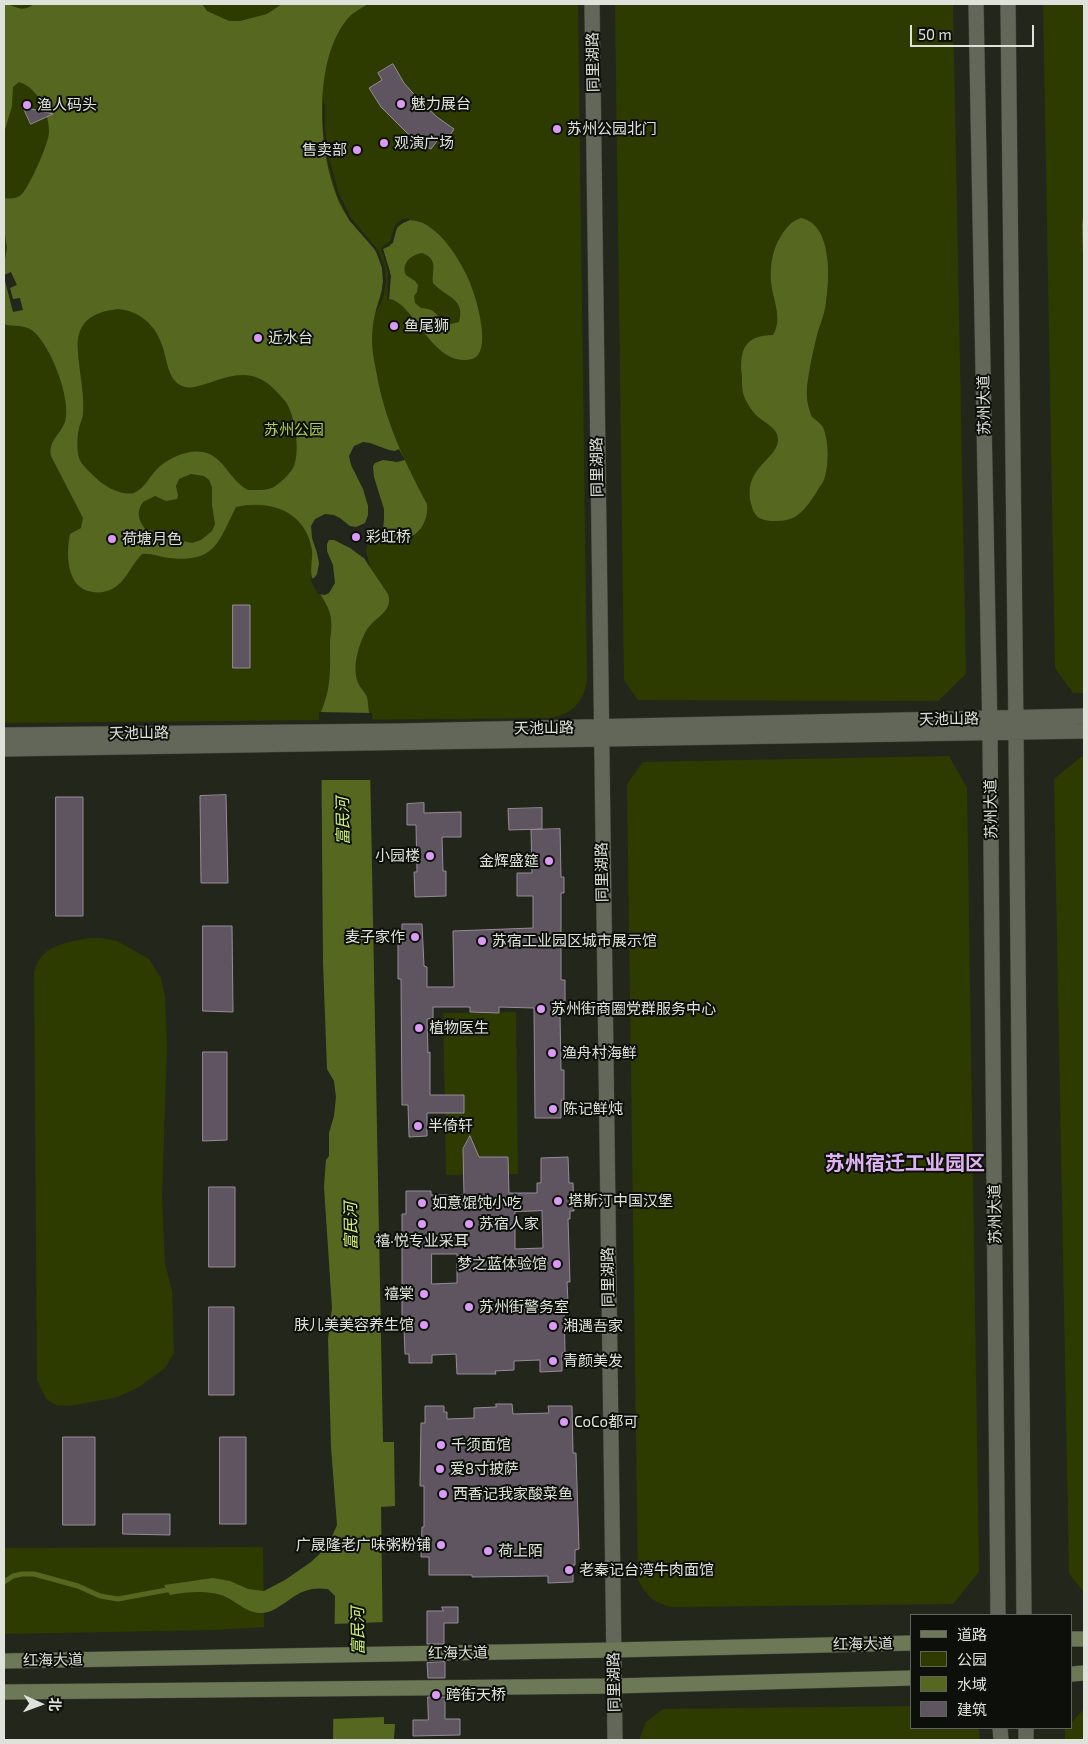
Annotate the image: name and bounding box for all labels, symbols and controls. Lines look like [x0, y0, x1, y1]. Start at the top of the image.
scale bar [913, 15, 1037, 47]
text: 50 m [918, 25, 952, 43]
street label: 同里湖路 [583, 32, 603, 92]
place label: 魅力展台 [411, 95, 471, 113]
place label: 渔人码头 [37, 96, 97, 114]
marker: 魅力展台 [395, 98, 407, 110]
marker: 渔人码头 [21, 99, 33, 111]
place label: 苏州公园北门 [567, 120, 657, 138]
marker: 苏州公园北门 [551, 123, 563, 135]
place label: 观演广场 [394, 134, 454, 152]
marker: 观演广场 [378, 137, 390, 149]
place label: 售卖部 [302, 141, 347, 159]
marker: 售卖部 [351, 144, 363, 156]
place label: 鱼尾狮 [404, 317, 449, 335]
marker: 鱼尾狮 [388, 320, 400, 332]
place label: 近水台 [268, 329, 313, 347]
marker: 近水台 [252, 332, 264, 344]
street label: 苏州大道 [974, 375, 994, 435]
park label: 苏州公园 [264, 421, 324, 439]
street label: 同里湖路 [587, 437, 607, 497]
place label: 彩虹桥 [366, 528, 411, 546]
place label: 荷塘月色 [122, 530, 182, 548]
marker: 彩虹桥 [350, 531, 362, 543]
marker: 荷塘月色 [106, 533, 118, 545]
street label: 天池山路 [919, 709, 979, 729]
street label: 天池山路 [514, 718, 574, 738]
street label: 天池山路 [109, 723, 169, 743]
street label: 苏州大道 [981, 779, 1001, 839]
water label: 富民河 [333, 797, 353, 845]
street label: 同里湖路 [592, 842, 612, 902]
place label: 小园楼 [375, 847, 420, 865]
marker: 小园楼 [424, 850, 436, 862]
place label: 金辉盛筵 [479, 852, 539, 870]
marker: 金辉盛筵 [543, 855, 555, 867]
place label: 麦子家作 [345, 928, 405, 946]
marker: 麦子家作 [409, 931, 421, 943]
place label: 苏宿工业园区城市展示馆 [492, 932, 657, 950]
marker: 苏宿工业园区城市展示馆 [476, 935, 488, 947]
place label: 苏州街商圈党群服务中心 [551, 1000, 716, 1018]
marker: 苏州街商圈党群服务中心 [535, 1003, 547, 1015]
place label: 植物医生 [429, 1019, 489, 1037]
marker: 植物医生 [413, 1022, 425, 1034]
place label: 渔舟村海鲜 [562, 1044, 637, 1062]
marker: 渔舟村海鲜 [546, 1047, 558, 1059]
place label: 陈记鲜炖 [563, 1100, 623, 1118]
marker: 陈记鲜炖 [547, 1103, 559, 1115]
place label: 半倚轩 [428, 1117, 473, 1135]
marker: 半倚轩 [412, 1120, 424, 1132]
district label: 苏州宿迁工业园区 [825, 1151, 985, 1175]
street label: 苏州大道 [985, 1184, 1005, 1244]
place label: 塔斯汀中国汉堡 [568, 1192, 673, 1210]
place label: 如意馄饨小吃 [432, 1194, 522, 1212]
marker: 塔斯汀中国汉堡 [552, 1195, 564, 1207]
marker: 如意馄饨小吃 [416, 1197, 428, 1209]
water label: 富民河 [341, 1202, 361, 1250]
place label: 苏宿人家 [479, 1215, 539, 1233]
marker: 禧·悦专业采耳 [416, 1218, 428, 1230]
marker: 苏宿人家 [463, 1218, 475, 1230]
place label: 禧·悦专业采耳 [375, 1232, 469, 1250]
street label: 同里湖路 [598, 1247, 618, 1307]
place label: 梦之蓝体验馆 [457, 1255, 547, 1273]
marker: 梦之蓝体验馆 [551, 1258, 563, 1270]
place label: 禧棠 [384, 1285, 414, 1303]
marker: 禧棠 [418, 1288, 430, 1300]
place label: 苏州街警务室 [479, 1298, 569, 1316]
marker: 苏州街警务室 [463, 1301, 475, 1313]
place label: 肤儿美美容养生馆 [294, 1316, 414, 1334]
place label: 湘遇吾家 [563, 1317, 623, 1335]
marker: 肤儿美美容养生馆 [418, 1319, 430, 1331]
marker: 湘遇吾家 [547, 1320, 559, 1332]
place label: 青颜美发 [563, 1352, 623, 1370]
marker: 青颜美发 [547, 1355, 559, 1367]
place label: CoCo都可 [574, 1413, 638, 1431]
marker: CoCo都可 [558, 1416, 570, 1428]
place label: 千须面馆 [451, 1436, 511, 1454]
marker: 千须面馆 [435, 1439, 447, 1451]
place label: 爱8寸披萨 [450, 1460, 519, 1478]
marker: 爱8寸披萨 [434, 1463, 446, 1475]
place label: 西香记我家酸菜鱼 [453, 1485, 573, 1503]
marker: 西香记我家酸菜鱼 [437, 1488, 449, 1500]
place label: 广晟隆老广味粥粉铺 [296, 1536, 431, 1554]
marker: 广晟隆老广味粥粉铺 [435, 1539, 447, 1551]
place label: 荷上陌 [498, 1542, 543, 1560]
marker: 荷上陌 [482, 1545, 494, 1557]
place label: 老秦记台湾牛肉面馆 [579, 1561, 714, 1579]
marker: 老秦记台湾牛肉面馆 [563, 1564, 575, 1576]
water label: 富民河 [348, 1607, 368, 1655]
legend [910, 1614, 1073, 1729]
text: 道路 [957, 1625, 987, 1643]
street label: 红海大道 [833, 1634, 893, 1654]
street label: 红海大道 [428, 1643, 488, 1663]
street label: 红海大道 [23, 1650, 83, 1670]
text: 公园 [957, 1650, 987, 1668]
street label: 同里湖路 [604, 1652, 624, 1712]
text: 水域 [957, 1675, 987, 1693]
north arrow [15, 1679, 65, 1729]
place label: 跨街天桥 [446, 1686, 506, 1704]
marker: 跨街天桥 [430, 1689, 442, 1701]
text: 北 [47, 1697, 64, 1712]
text: 建筑 [957, 1700, 987, 1718]

